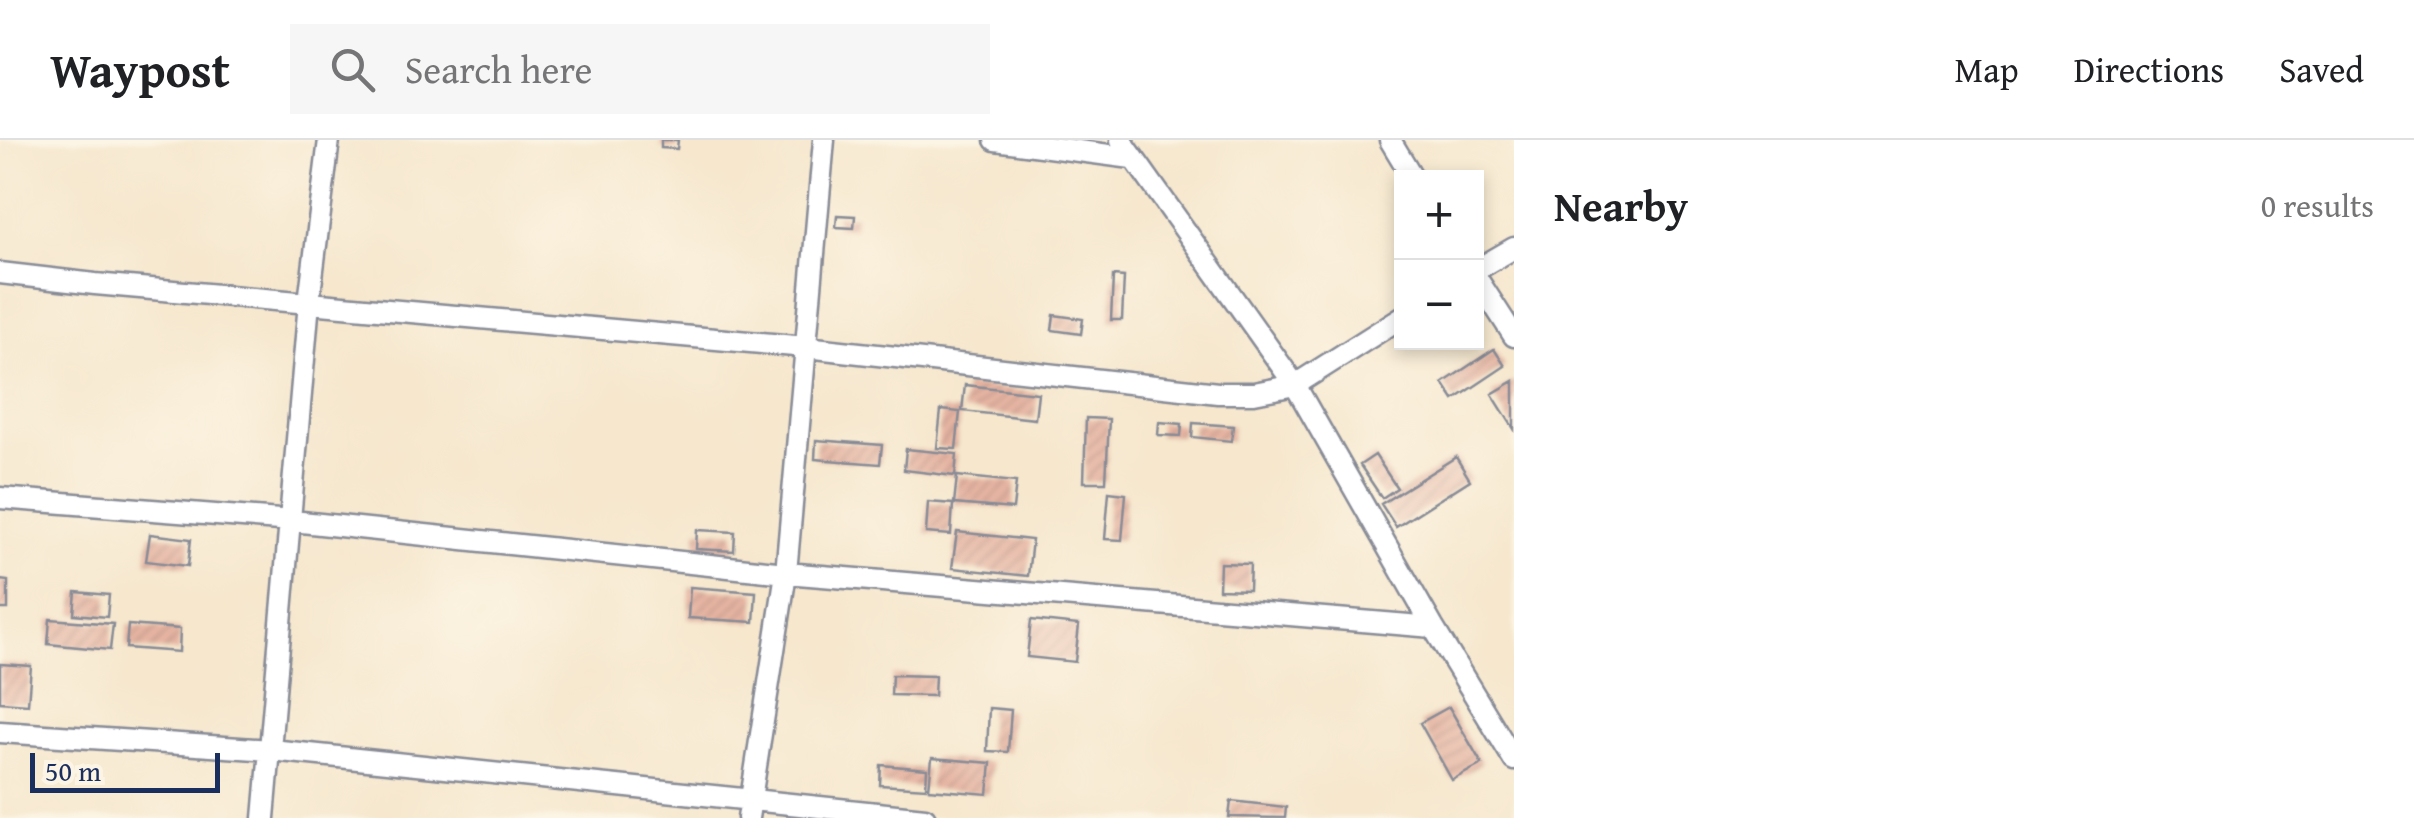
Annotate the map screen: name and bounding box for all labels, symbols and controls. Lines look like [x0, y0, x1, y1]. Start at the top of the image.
search box [290, 24, 990, 114]
text: Waypost [50, 34, 230, 105]
text: Search here [405, 41, 592, 97]
icon: search [325, 42, 380, 97]
text: Map [1955, 44, 2019, 95]
text: Directions [2074, 44, 2224, 95]
text: Saved [2279, 44, 2364, 95]
map controls [1394, 170, 1484, 350]
button: + [1394, 170, 1484, 260]
text: Nearby [1554, 175, 1688, 236]
text: 0 results [2261, 182, 2374, 229]
button: − [1394, 260, 1484, 350]
scale bar [30, 748, 220, 792]
text: 50 m [45, 750, 101, 791]

